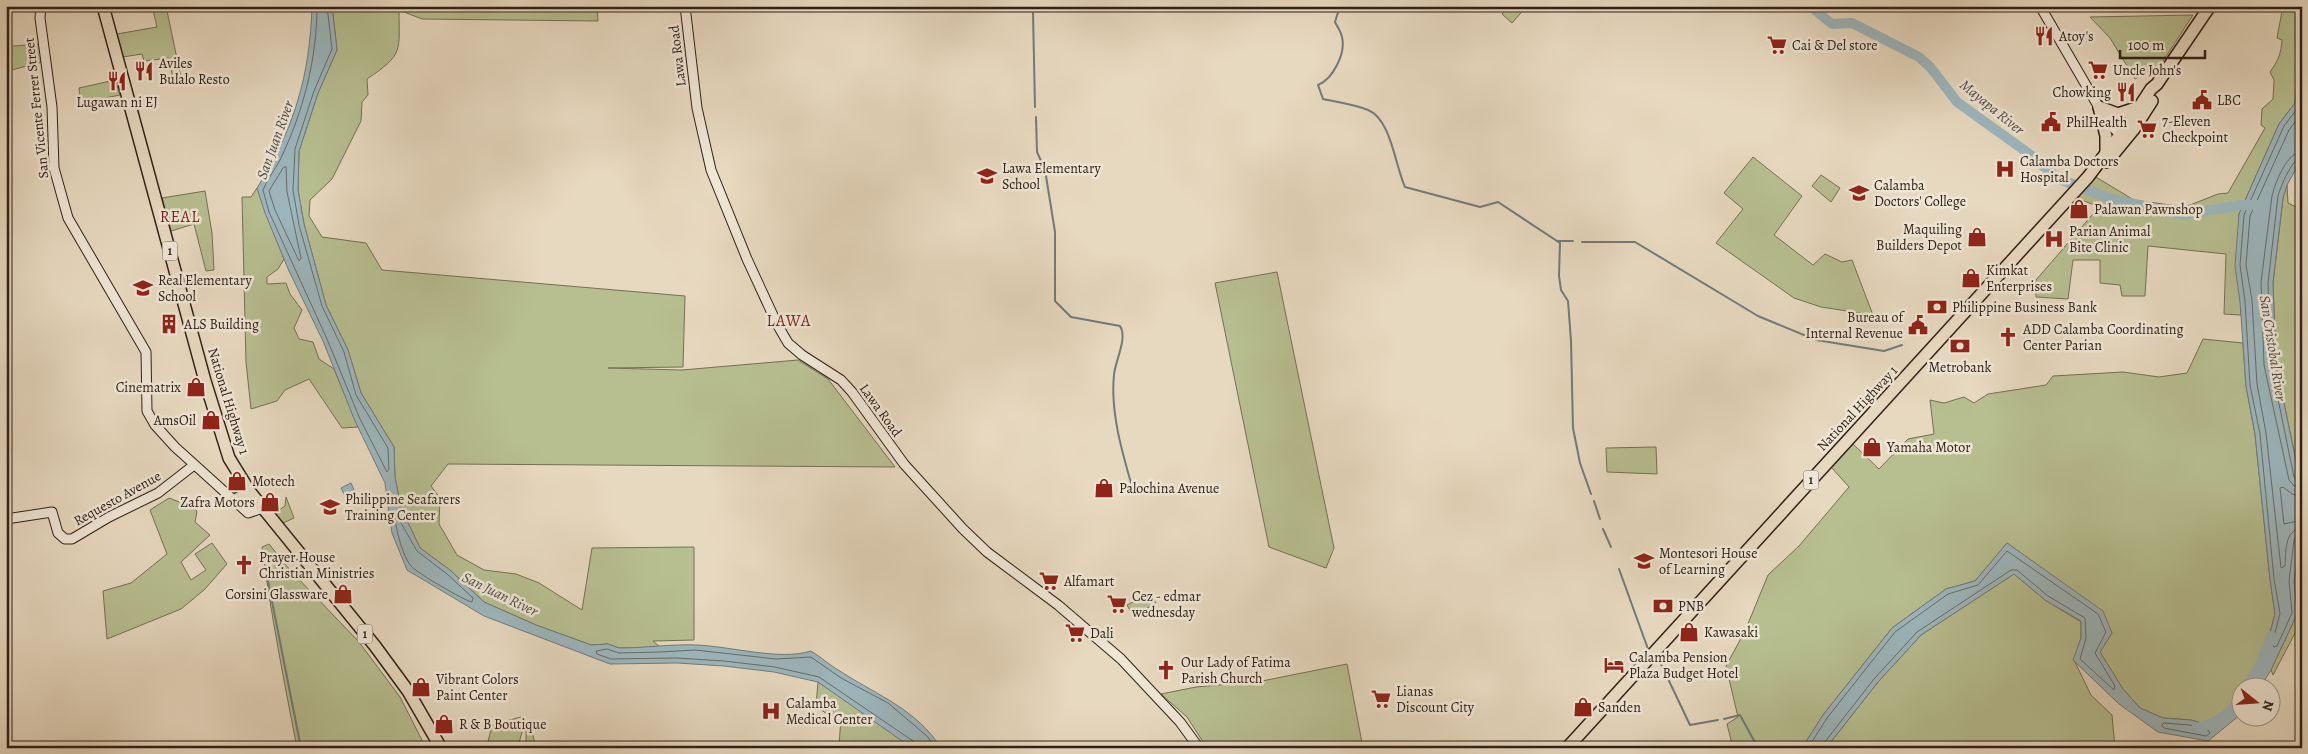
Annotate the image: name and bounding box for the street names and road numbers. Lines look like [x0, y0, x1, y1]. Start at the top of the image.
street label: Lawa Road [664, 24, 691, 88]
street label: San Vicente Ferrer Street [20, 36, 53, 179]
road number: 1 [162, 242, 178, 260]
street label: National Highway 1 [203, 346, 254, 457]
street label: National Highway 1 [1813, 361, 1902, 455]
street label: Lawa Road [855, 380, 907, 441]
street label: Requesto Avenue [70, 467, 164, 530]
road number: 1 [1804, 470, 1818, 490]
road number: 1 [358, 624, 372, 644]

